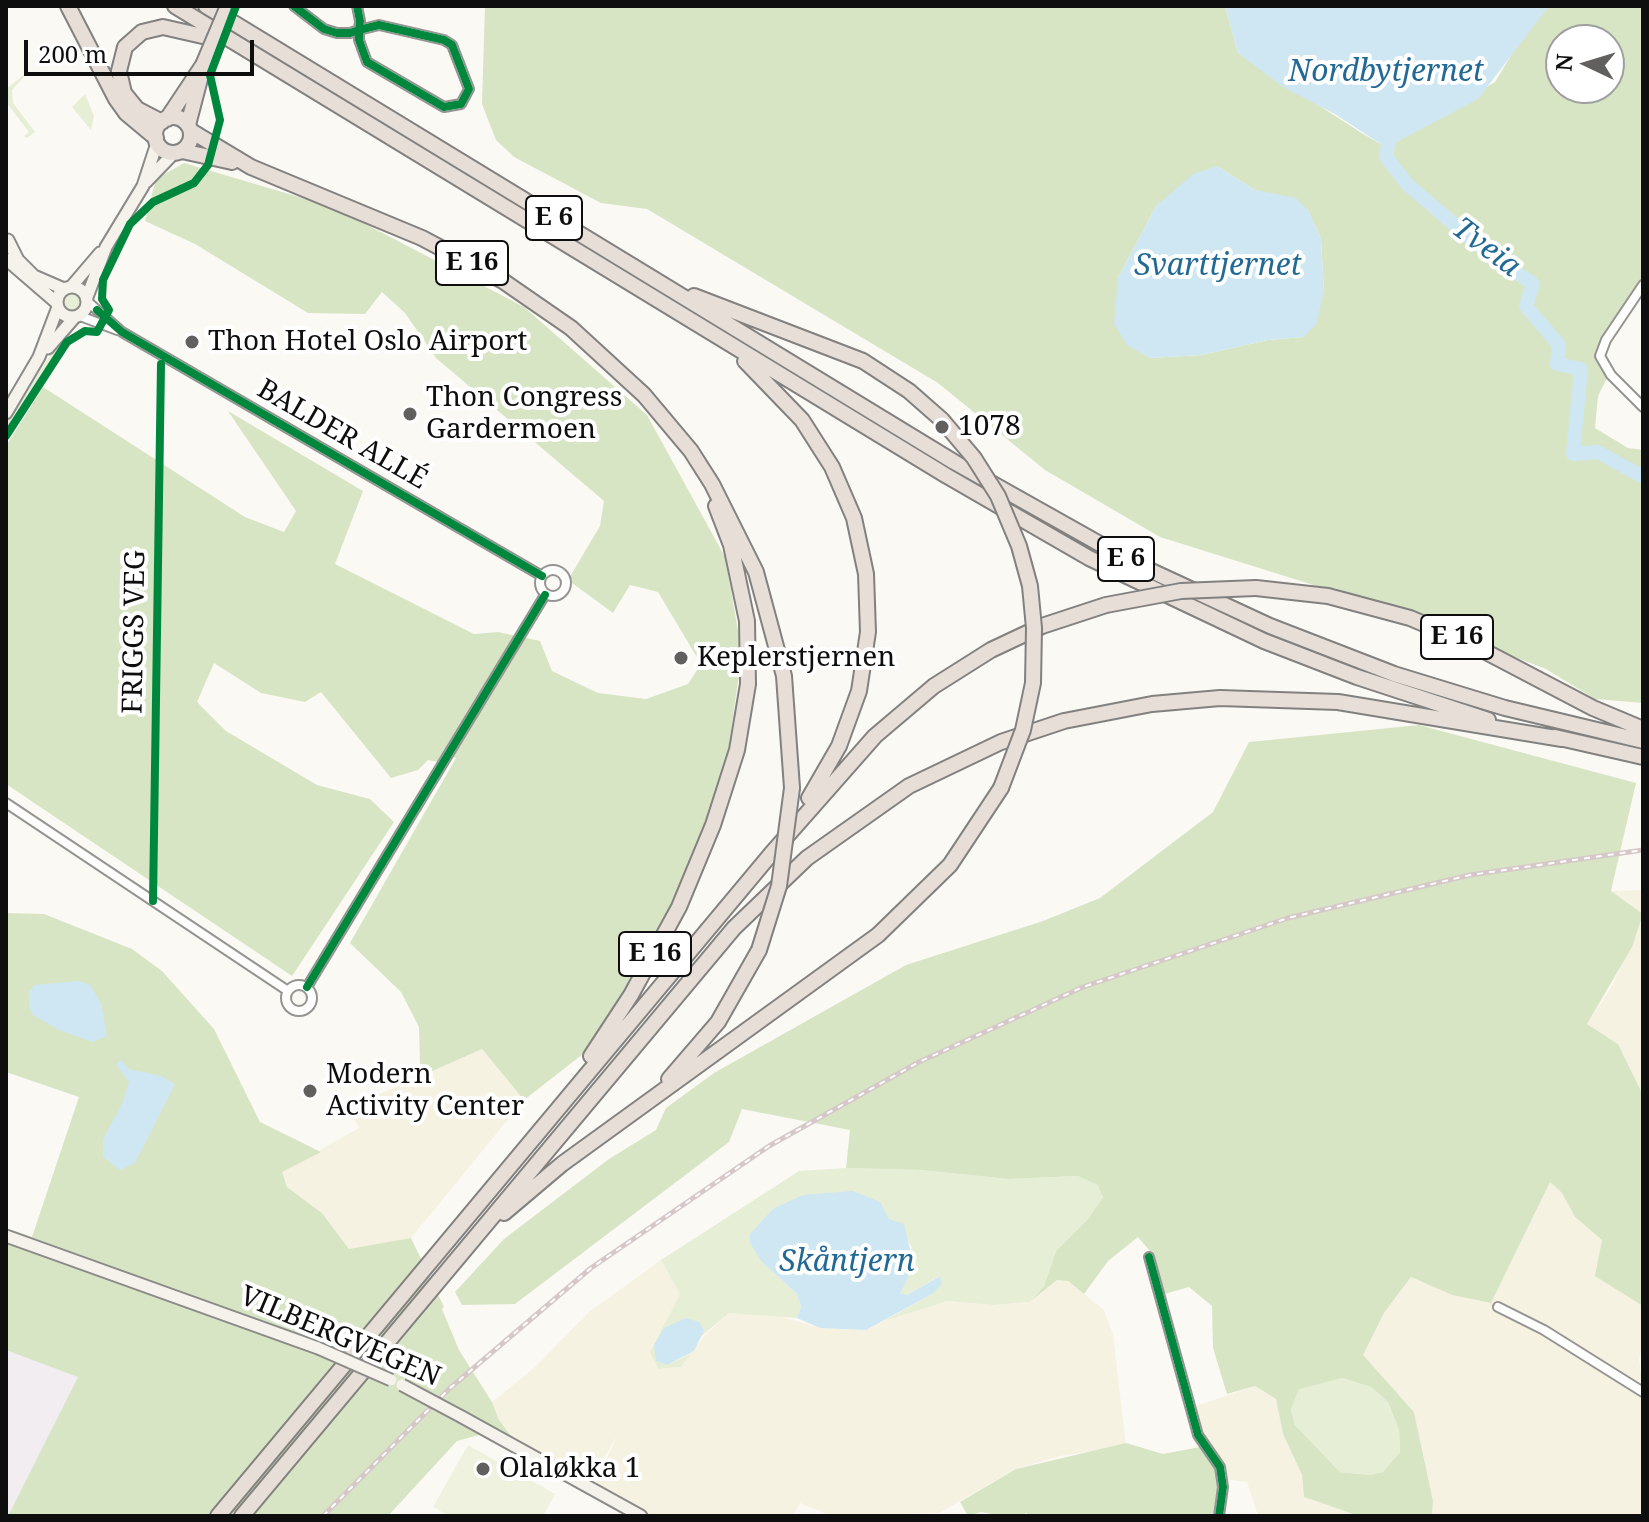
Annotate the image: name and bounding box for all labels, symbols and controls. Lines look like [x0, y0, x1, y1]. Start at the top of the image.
scale bar [28, 24, 258, 74]
north arrow [1545, 24, 1625, 104]
text: 200 m [38, 37, 107, 70]
text: N [1547, 53, 1579, 72]
water label: Nordbytjernet [1288, 54, 1484, 90]
road number: E 6 [526, 196, 582, 240]
water label: Tveia [1445, 211, 1527, 285]
road number: E 16 [436, 241, 508, 285]
water label: Svarttjernet [1134, 248, 1302, 284]
place label: Thon Hotel Oslo Airport [208, 325, 527, 359]
marker: Thon Hotel Oslo Airport [183, 333, 201, 351]
street label: BALDER ALLÉ [251, 373, 433, 497]
place label: Thon Congress Gardermoen [426, 381, 622, 447]
marker: Thon Congress Gardermoen [401, 405, 419, 423]
place label: 1078 [958, 410, 1021, 444]
marker: 1078 [933, 418, 951, 436]
road number: E 6 [1098, 537, 1154, 581]
street label: FRIGGS VEG [117, 550, 153, 714]
road number: E 16 [1421, 615, 1493, 659]
place label: Keplerstjernen [697, 641, 895, 675]
marker: Keplerstjernen [672, 649, 690, 667]
road number: E 16 [619, 932, 691, 976]
place label: Modern Activity Center [326, 1058, 524, 1124]
marker: Modern Activity Center [301, 1082, 319, 1100]
water label: Skåntjern [779, 1244, 915, 1280]
street label: VILBERGVEGEN [235, 1280, 445, 1394]
place label: Olaløkka 1 [499, 1452, 641, 1486]
marker: Olaløkka 1 [474, 1460, 492, 1478]

